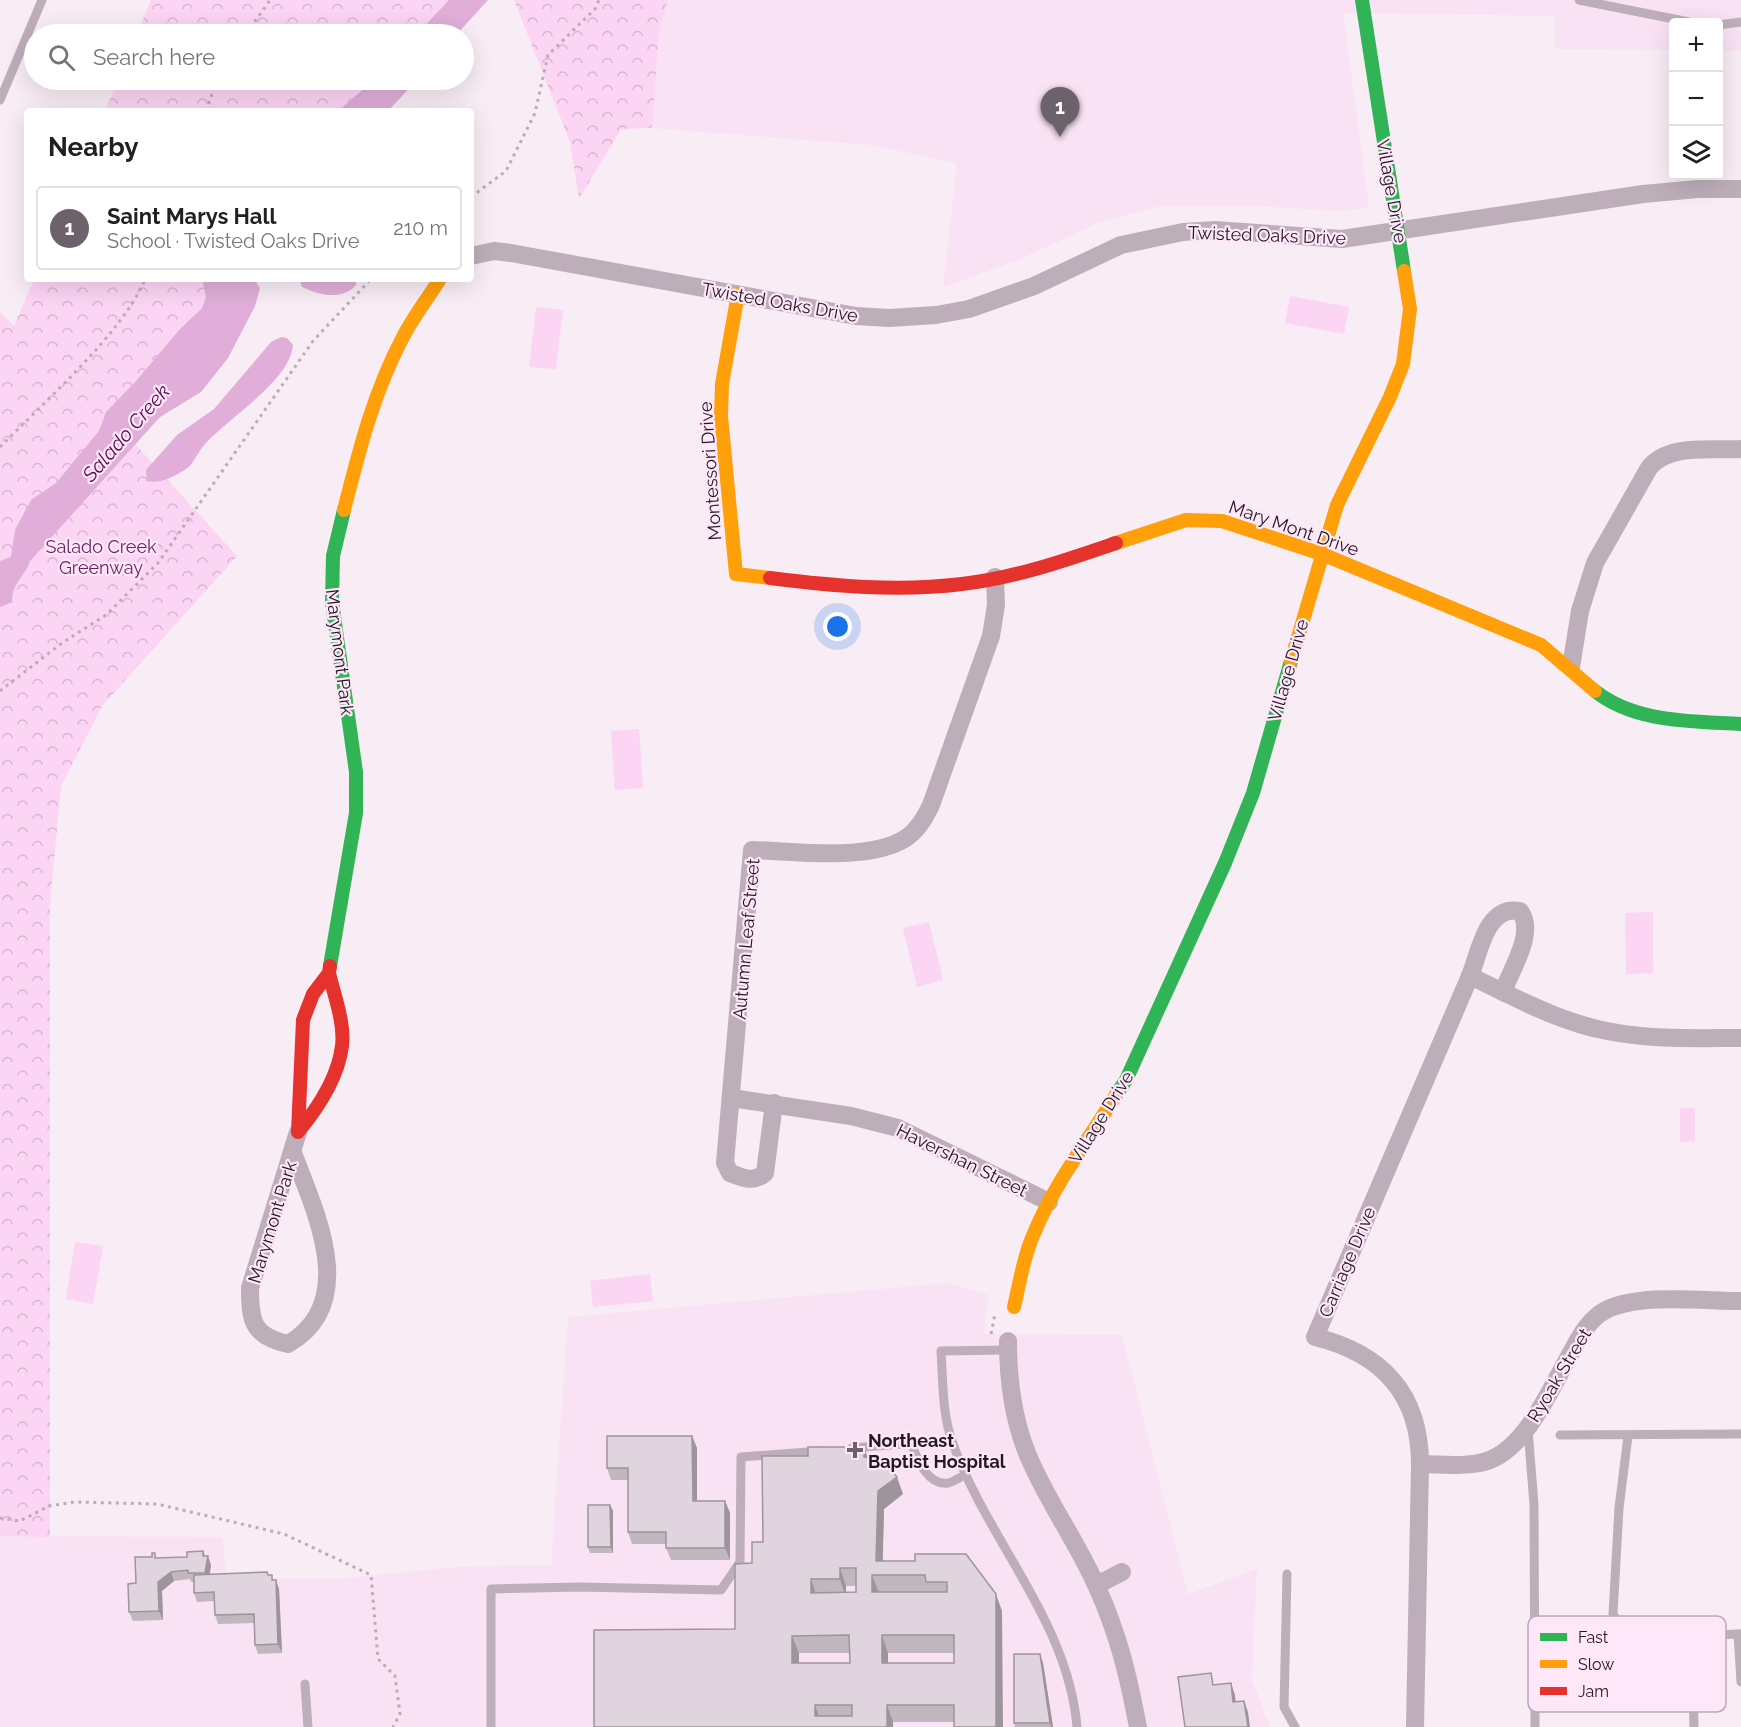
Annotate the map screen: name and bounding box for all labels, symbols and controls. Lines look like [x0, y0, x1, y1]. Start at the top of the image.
map controls [1669, 18, 1723, 180]
button: + [1669, 18, 1723, 72]
search box [24, 24, 474, 90]
icon: search [45, 41, 78, 74]
text: Search here [93, 44, 215, 70]
button: − [1669, 72, 1723, 126]
pin: 1 [1040, 88, 1080, 137]
button: layers [1669, 126, 1723, 180]
text: Nearby [48, 132, 138, 162]
street label: Village Drive [1373, 137, 1412, 245]
text: Saint Marys Hall [107, 203, 276, 229]
text: 1 [65, 216, 74, 240]
text: 210 m [393, 216, 448, 240]
street label: Twisted Oaks Drive [1188, 222, 1347, 248]
text: School · Twisted Oaks Drive [107, 229, 359, 253]
street label: Twisted Oaks Drive [700, 278, 860, 326]
water label: Salado Creek [77, 379, 175, 487]
street label: Montessori Drive [695, 400, 725, 541]
street label: Mary Mont Drive [1226, 496, 1362, 560]
park label: Salado Creek Greenway [46, 536, 157, 578]
street label: Marymont Park [322, 588, 358, 717]
your location [823, 612, 852, 641]
street label: Village Drive [1263, 616, 1313, 723]
street label: Autumn Leaf Street [728, 858, 764, 1020]
street label: Village Drive [1064, 1067, 1138, 1167]
street label: Havershan Street [893, 1119, 1031, 1201]
street label: Marymont Park [243, 1158, 301, 1286]
street label: Carriage Drive [1314, 1203, 1380, 1320]
street label: Ryoak Street [1523, 1324, 1595, 1426]
place label: Northeast Baptist Hospital [868, 1430, 1006, 1472]
marker: Northeast Baptist Hospital [846, 1441, 864, 1459]
legend [1528, 1616, 1726, 1712]
text: Fast [1578, 1628, 1609, 1647]
text: Slow [1578, 1655, 1614, 1674]
text: Jam [1578, 1682, 1609, 1701]

